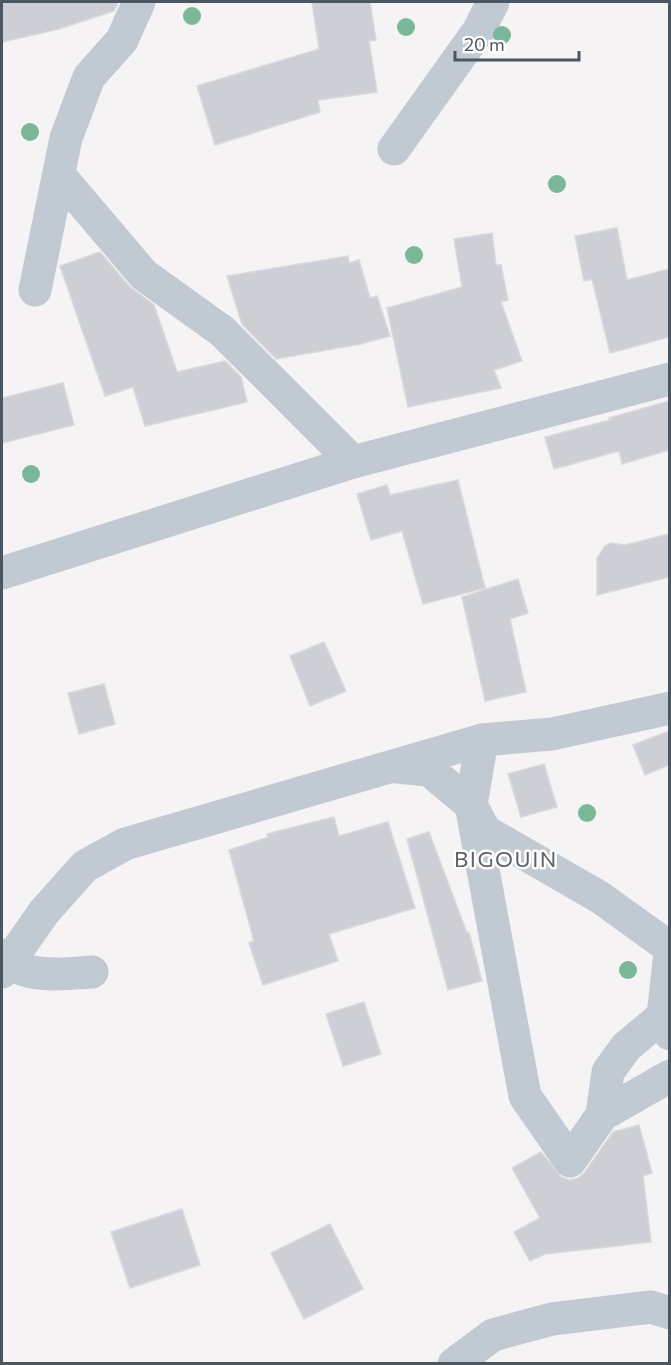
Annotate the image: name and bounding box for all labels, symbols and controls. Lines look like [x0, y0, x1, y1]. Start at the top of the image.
scale bar [455, 24, 580, 62]
text: 20 m [464, 33, 505, 55]
district label: BIGOUIN [454, 845, 558, 872]

